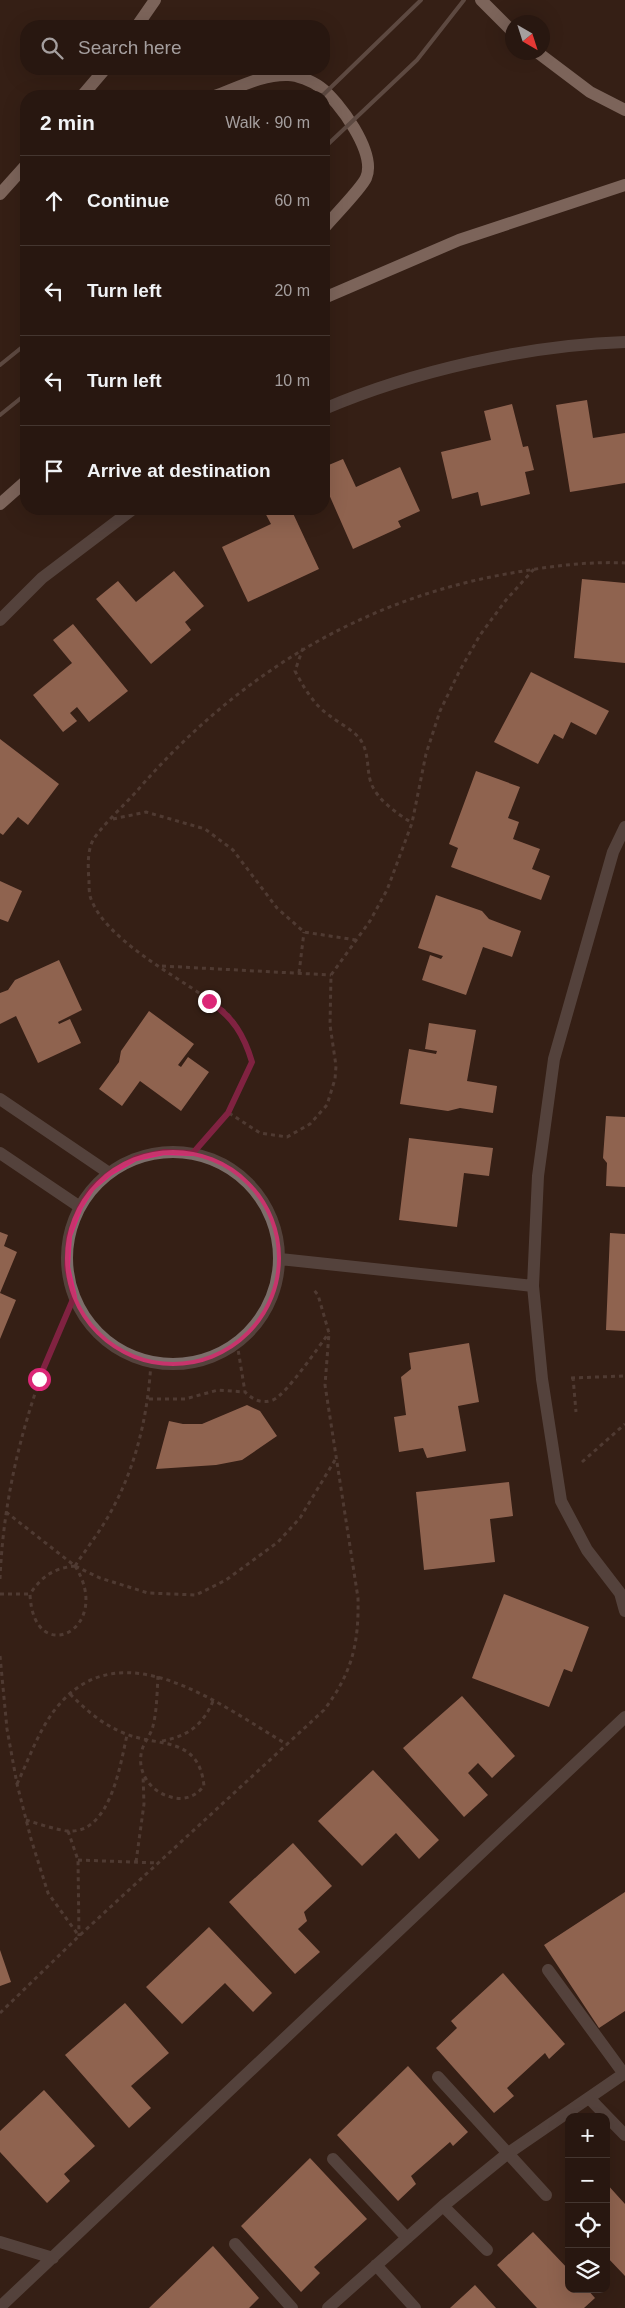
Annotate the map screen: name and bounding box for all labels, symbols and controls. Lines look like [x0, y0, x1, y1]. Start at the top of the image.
north arrow [505, 15, 550, 60]
search box [20, 20, 330, 75]
icon: search [38, 34, 66, 62]
text: Search here [78, 37, 182, 58]
text: 2 min [40, 111, 95, 134]
text: Walk · 90 m [225, 114, 310, 131]
icon: ahead [40, 187, 68, 215]
text: Continue [87, 190, 169, 211]
text: 60 m [274, 192, 310, 209]
icon: left [40, 277, 68, 305]
text: Turn left [87, 280, 162, 301]
text: 20 m [274, 282, 310, 299]
icon: left [40, 367, 68, 395]
text: Turn left [87, 370, 162, 391]
text: 10 m [274, 372, 310, 389]
icon: arrive [40, 457, 68, 485]
text: Arrive at destination [87, 460, 271, 481]
route end [198, 990, 221, 1013]
route start [28, 1368, 51, 1391]
map controls [565, 2113, 610, 2293]
button: + [565, 2113, 610, 2158]
button: − [565, 2158, 610, 2203]
button: locate [565, 2203, 610, 2248]
button: layers [565, 2248, 610, 2293]

